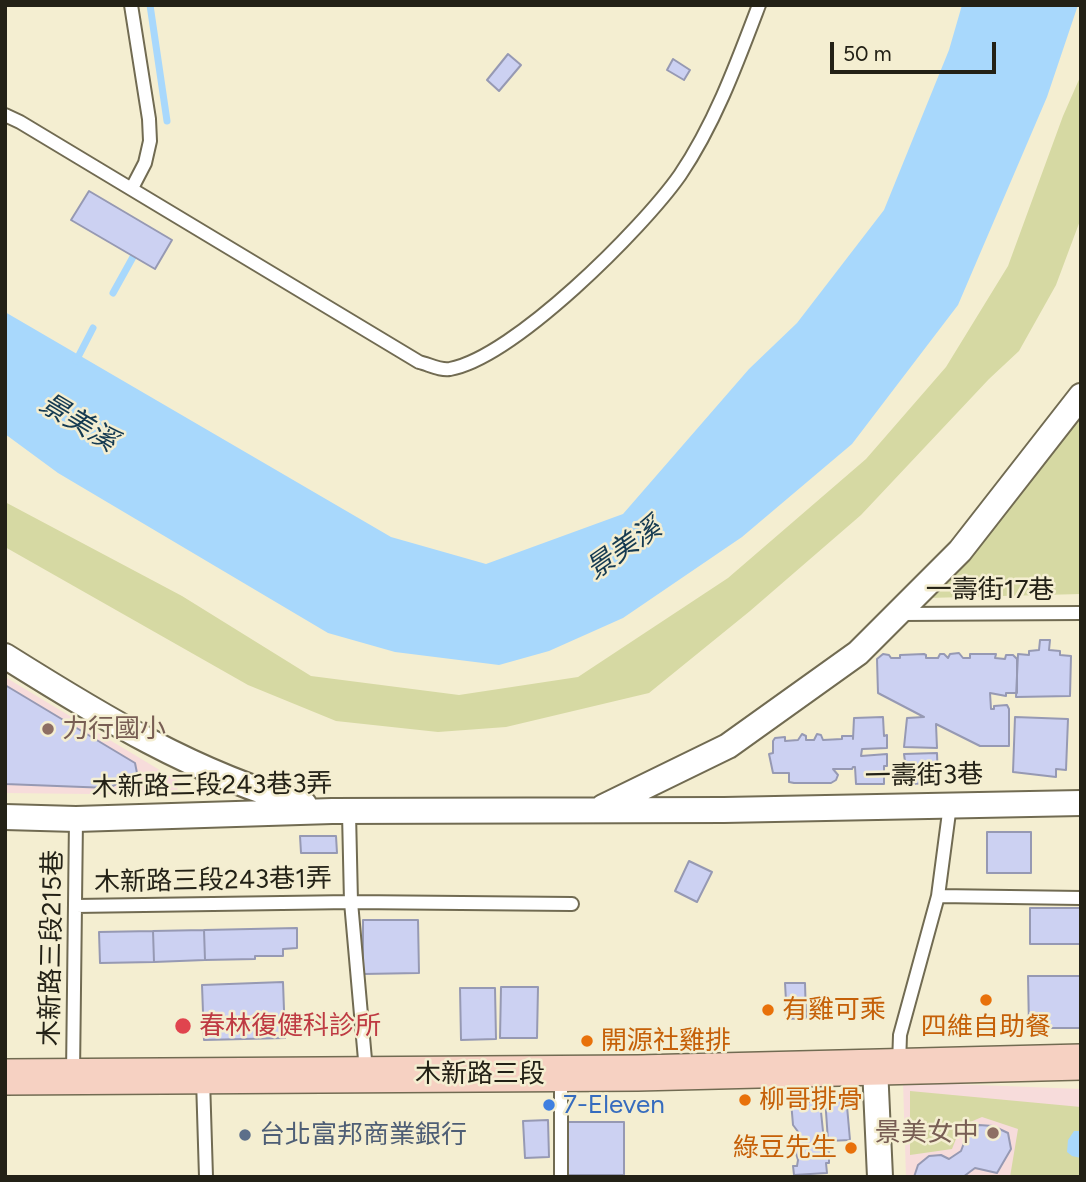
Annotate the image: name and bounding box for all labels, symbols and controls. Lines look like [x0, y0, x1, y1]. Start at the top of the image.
scale bar [834, 28, 1000, 72]
text: 50 m [843, 41, 892, 66]
water label: 景美溪 [33, 387, 123, 459]
water label: 景美溪 [580, 511, 668, 587]
street label: 一壽街17巷 [926, 574, 1054, 606]
place label: 力行國小 [62, 713, 166, 745]
marker: 力行國小 [40, 721, 56, 737]
street label: 一壽街3巷 [865, 759, 983, 793]
street label: 木新路三段243巷3弄 [91, 768, 333, 804]
street label: 木新路三段215巷 [35, 850, 69, 1046]
street label: 木新路三段243巷1弄 [94, 863, 332, 899]
marker: 四維自助餐 [978, 992, 994, 1008]
place label: 有雞可乘 [782, 994, 886, 1026]
marker: 有雞可乘 [760, 1002, 776, 1018]
place label: 春林復健科診所 [199, 1010, 381, 1042]
place label: 四維自助餐 [921, 1011, 1051, 1043]
marker: 春林復健科診所 [173, 1016, 193, 1036]
place label: 開源社雞排 [601, 1025, 731, 1057]
marker: 開源社雞排 [579, 1033, 595, 1049]
street label: 木新路三段 [415, 1058, 545, 1090]
place label: 柳哥排骨 [759, 1084, 863, 1116]
place label: 7-Eleven [563, 1089, 665, 1121]
marker: 柳哥排骨 [737, 1092, 753, 1108]
marker: 7-Eleven [541, 1097, 557, 1113]
place label: 景美女中 [875, 1117, 979, 1149]
place label: 台北富邦商業銀行 [259, 1119, 467, 1151]
marker: 景美女中 [985, 1125, 1001, 1141]
marker: 台北富邦商業銀行 [237, 1127, 253, 1143]
place label: 綠豆先生 [733, 1132, 837, 1164]
marker: 綠豆先生 [843, 1140, 859, 1156]

